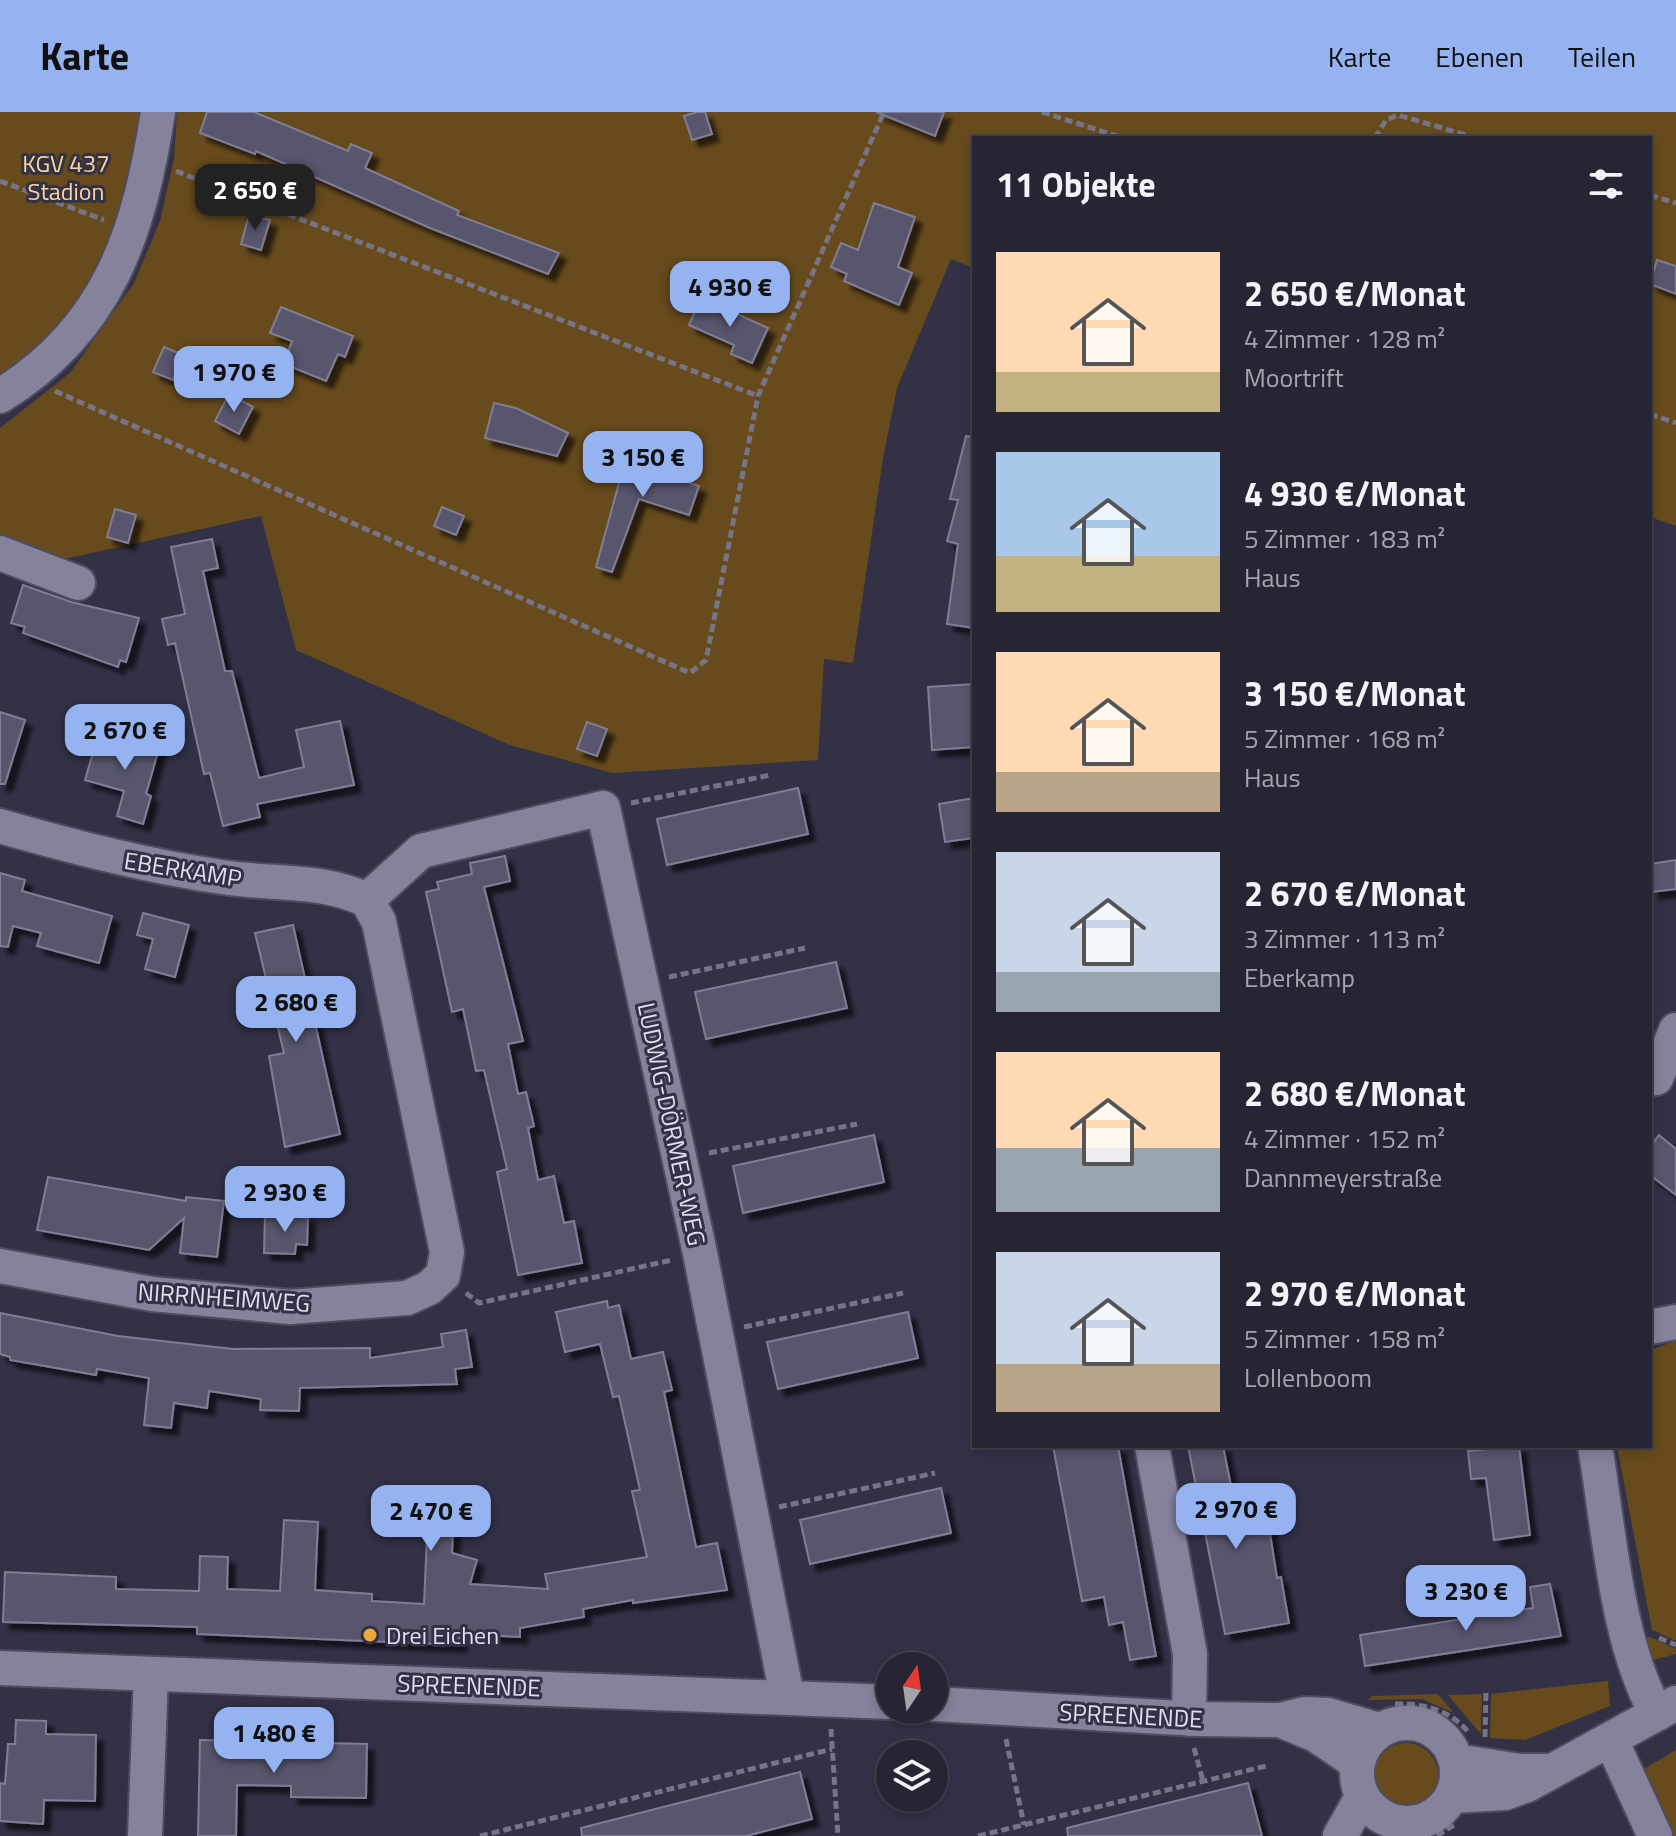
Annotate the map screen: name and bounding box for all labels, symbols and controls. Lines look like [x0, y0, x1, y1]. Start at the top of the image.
text: Karte [40, 27, 129, 85]
text: Karte [1328, 35, 1391, 78]
text: Ebenen [1435, 35, 1524, 78]
text: Teilen [1568, 35, 1636, 78]
park label: KGV 437 Stadion [22, 145, 110, 209]
text: 11 Objekte [996, 158, 1156, 210]
icon: filters [1584, 162, 1628, 206]
pin: 2 650 € [181, 164, 329, 232]
text: 2 650 € [213, 170, 297, 209]
pin: 4 930 € [656, 261, 804, 329]
text: 4 930 € [688, 267, 772, 306]
text: 2 650 €/Monat [1244, 267, 1466, 319]
icon: home [1060, 284, 1156, 380]
text: 4 Zimmer · 128 m² [1244, 319, 1445, 358]
pin: 1 970 € [160, 346, 308, 414]
text: 1 970 € [192, 352, 276, 391]
text: Moortrift [1244, 358, 1344, 397]
pin: 3 150 € [569, 431, 717, 499]
text: 3 150 € [601, 437, 685, 476]
text: 4 930 €/Monat [1244, 467, 1466, 519]
icon: home [1060, 484, 1156, 580]
text: 5 Zimmer · 183 m² [1244, 519, 1445, 558]
text: Haus [1244, 558, 1300, 597]
text: 3 150 €/Monat [1244, 667, 1466, 719]
icon: home [1060, 684, 1156, 780]
pin: 2 670 € [51, 704, 199, 772]
text: 2 670 € [83, 710, 167, 749]
text: 5 Zimmer · 168 m² [1244, 719, 1445, 758]
text: Haus [1244, 758, 1300, 797]
street label: EBERKAMP [122, 842, 244, 896]
text: 2 670 €/Monat [1244, 867, 1466, 919]
icon: home [1060, 884, 1156, 980]
text: 3 Zimmer · 113 m² [1244, 919, 1445, 958]
text: Eberkamp [1244, 958, 1355, 997]
pin: 2 680 € [222, 976, 370, 1044]
text: 2 680 € [254, 982, 338, 1021]
street label: LUDWIG-DÖRMER-WEG [629, 999, 715, 1249]
text: 2 680 €/Monat [1244, 1067, 1466, 1119]
icon: home [1060, 1084, 1156, 1180]
text: 4 Zimmer · 152 m² [1244, 1119, 1445, 1158]
text: Dannmeyerstraße [1244, 1158, 1442, 1197]
pin: 2 930 € [211, 1166, 359, 1234]
text: 2 930 € [243, 1172, 327, 1211]
text: 2 970 €/Monat [1244, 1267, 1466, 1319]
street label: NIRRNHEIMWEG [137, 1273, 311, 1321]
icon: home [1060, 1284, 1156, 1380]
text: 5 Zimmer · 158 m² [1244, 1319, 1445, 1358]
text: Lollenboom [1244, 1358, 1372, 1397]
pin: 2 970 € [1162, 1483, 1310, 1551]
pin: 2 470 € [357, 1485, 505, 1553]
text: 2 970 € [1194, 1489, 1278, 1528]
text: 2 470 € [389, 1491, 473, 1530]
pin: 3 230 € [1392, 1565, 1540, 1633]
text: 3 230 € [1424, 1571, 1508, 1610]
place label: Drei Eichen [386, 1617, 499, 1653]
marker: Drei Eichen [361, 1626, 379, 1644]
north arrow [876, 1652, 948, 1724]
map controls [876, 1652, 948, 1812]
street label: SPREENENDE [397, 1665, 541, 1705]
street label: SPREENENDE [1059, 1693, 1203, 1737]
pin: 1 480 € [200, 1707, 348, 1775]
text: 1 480 € [232, 1713, 316, 1752]
button: layers [876, 1740, 948, 1812]

